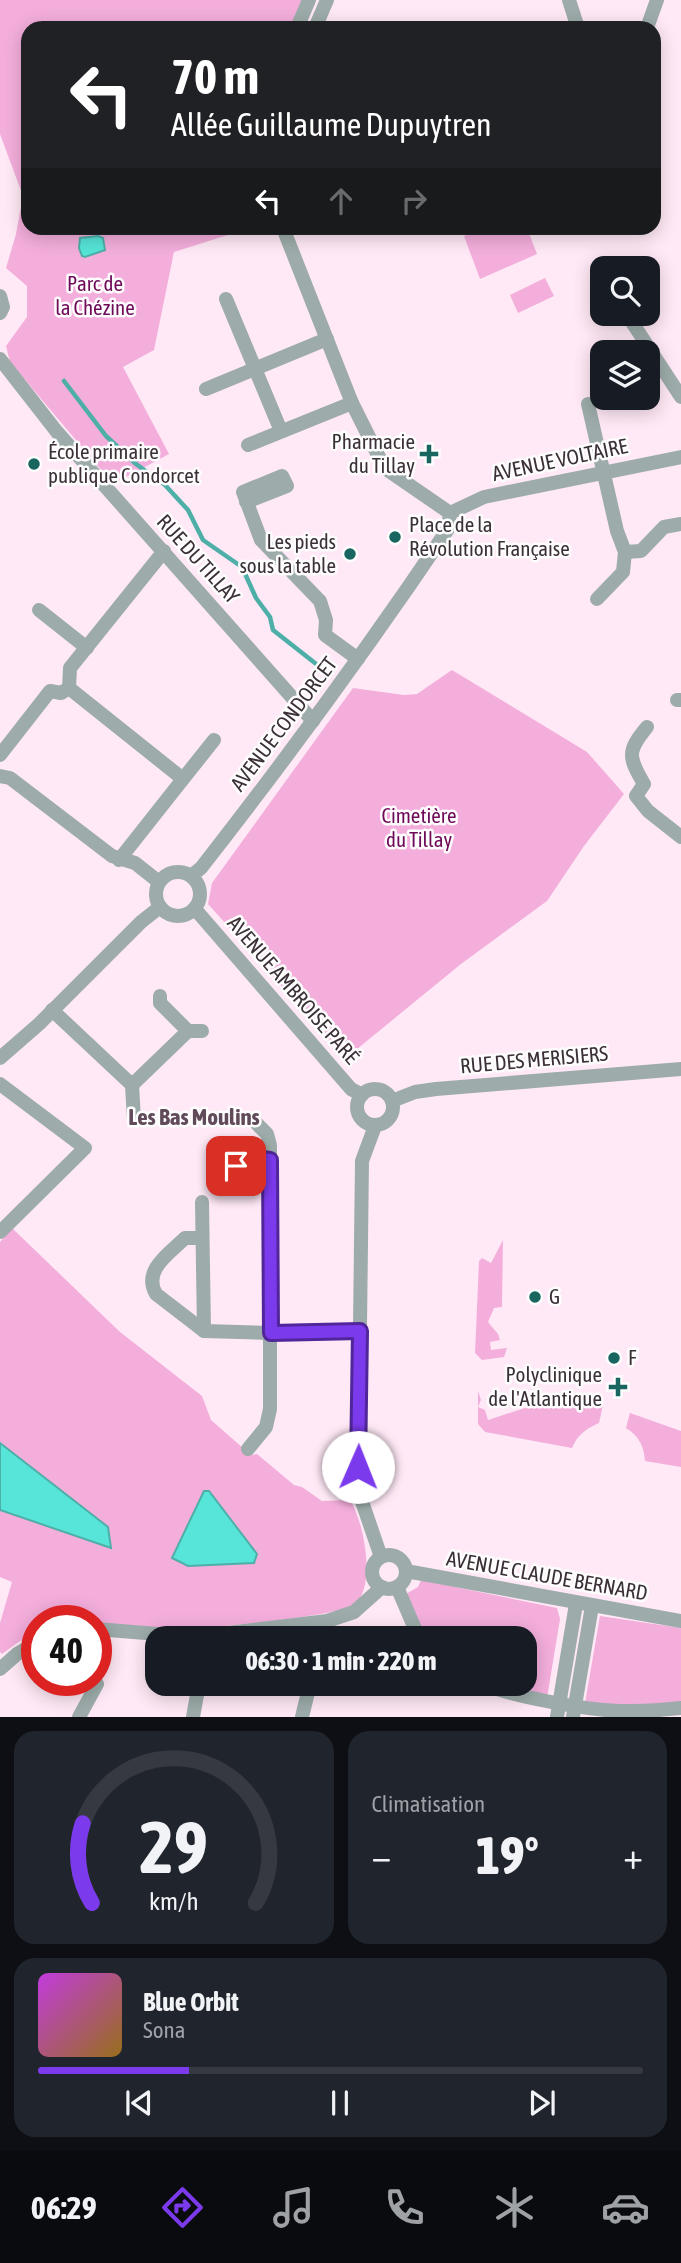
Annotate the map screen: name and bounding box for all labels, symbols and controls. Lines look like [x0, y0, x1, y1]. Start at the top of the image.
text: 70 m [171, 48, 259, 104]
icon: left [56, 49, 147, 140]
text: Allée Guillaume Dupuytren [171, 106, 492, 143]
icon: left [249, 182, 287, 220]
icon: ahead [322, 182, 360, 220]
icon: right [395, 182, 433, 220]
map controls [590, 256, 660, 410]
button: search [590, 256, 660, 326]
park label: Parc de la Chézine [55, 271, 135, 319]
button: layers [590, 340, 660, 410]
place label: Pharmacie du Tillay [332, 429, 415, 477]
street label: AVENUE VOLTAIRE [490, 433, 630, 485]
place label: École primaire publique Condorcet [48, 439, 200, 487]
marker: Pharmacie du Tillay [421, 446, 437, 462]
marker: École primaire publique Condorcet [26, 456, 42, 472]
street label: RUE DU TILLAY [153, 509, 245, 608]
place label: Place de la Révolution Française [409, 512, 570, 560]
place label: Les pieds sous la table [239, 529, 336, 577]
marker: Place de la Révolution Française [387, 529, 403, 545]
marker: Les pieds sous la table [342, 546, 358, 562]
street label: AVENUE CONDORCET [225, 652, 341, 795]
park label: Cimetière du Tillay [381, 803, 457, 851]
street label: AVENUE AMBROISE PARÉ [223, 911, 364, 1068]
street label: RUE DES MERISIERS [459, 1041, 609, 1077]
district label: Les Bas Moulins [128, 1104, 260, 1130]
pin [206, 1136, 266, 1196]
icon: arrive [217, 1147, 255, 1185]
place label: G [549, 1284, 560, 1308]
marker: G [527, 1289, 543, 1305]
place label: F [628, 1345, 637, 1369]
marker: F [606, 1350, 622, 1366]
place label: Polyclinique de l'Atlantique [488, 1362, 602, 1410]
marker: Polyclinique de l'Atlantique [608, 1377, 628, 1397]
position arrow [321, 1430, 395, 1504]
street label: AVENUE CLAUDE BERNARD [445, 1545, 650, 1605]
speed limit sign: 40 [21, 1605, 112, 1696]
text: 06:30 · 1 min · 220 m [246, 1646, 436, 1676]
text: Climatisation [372, 1791, 485, 1817]
text: 29 [140, 1806, 208, 1889]
text: 19° [476, 1825, 539, 1885]
text: − [372, 1834, 391, 1877]
text: + [623, 1834, 643, 1877]
text: km/h [149, 1887, 199, 1915]
text: Blue Orbit [143, 1987, 239, 2017]
text: Sona [143, 2017, 185, 2043]
icon: previous [120, 2084, 158, 2122]
icon: pause [321, 2084, 359, 2122]
icon: next [523, 2084, 561, 2122]
icon: directions [158, 2183, 207, 2232]
icon: music [269, 2183, 318, 2232]
icon: phone [380, 2183, 429, 2232]
icon: climate [490, 2183, 539, 2232]
icon: car [601, 2183, 650, 2232]
text: 06:29 [31, 2189, 97, 2226]

